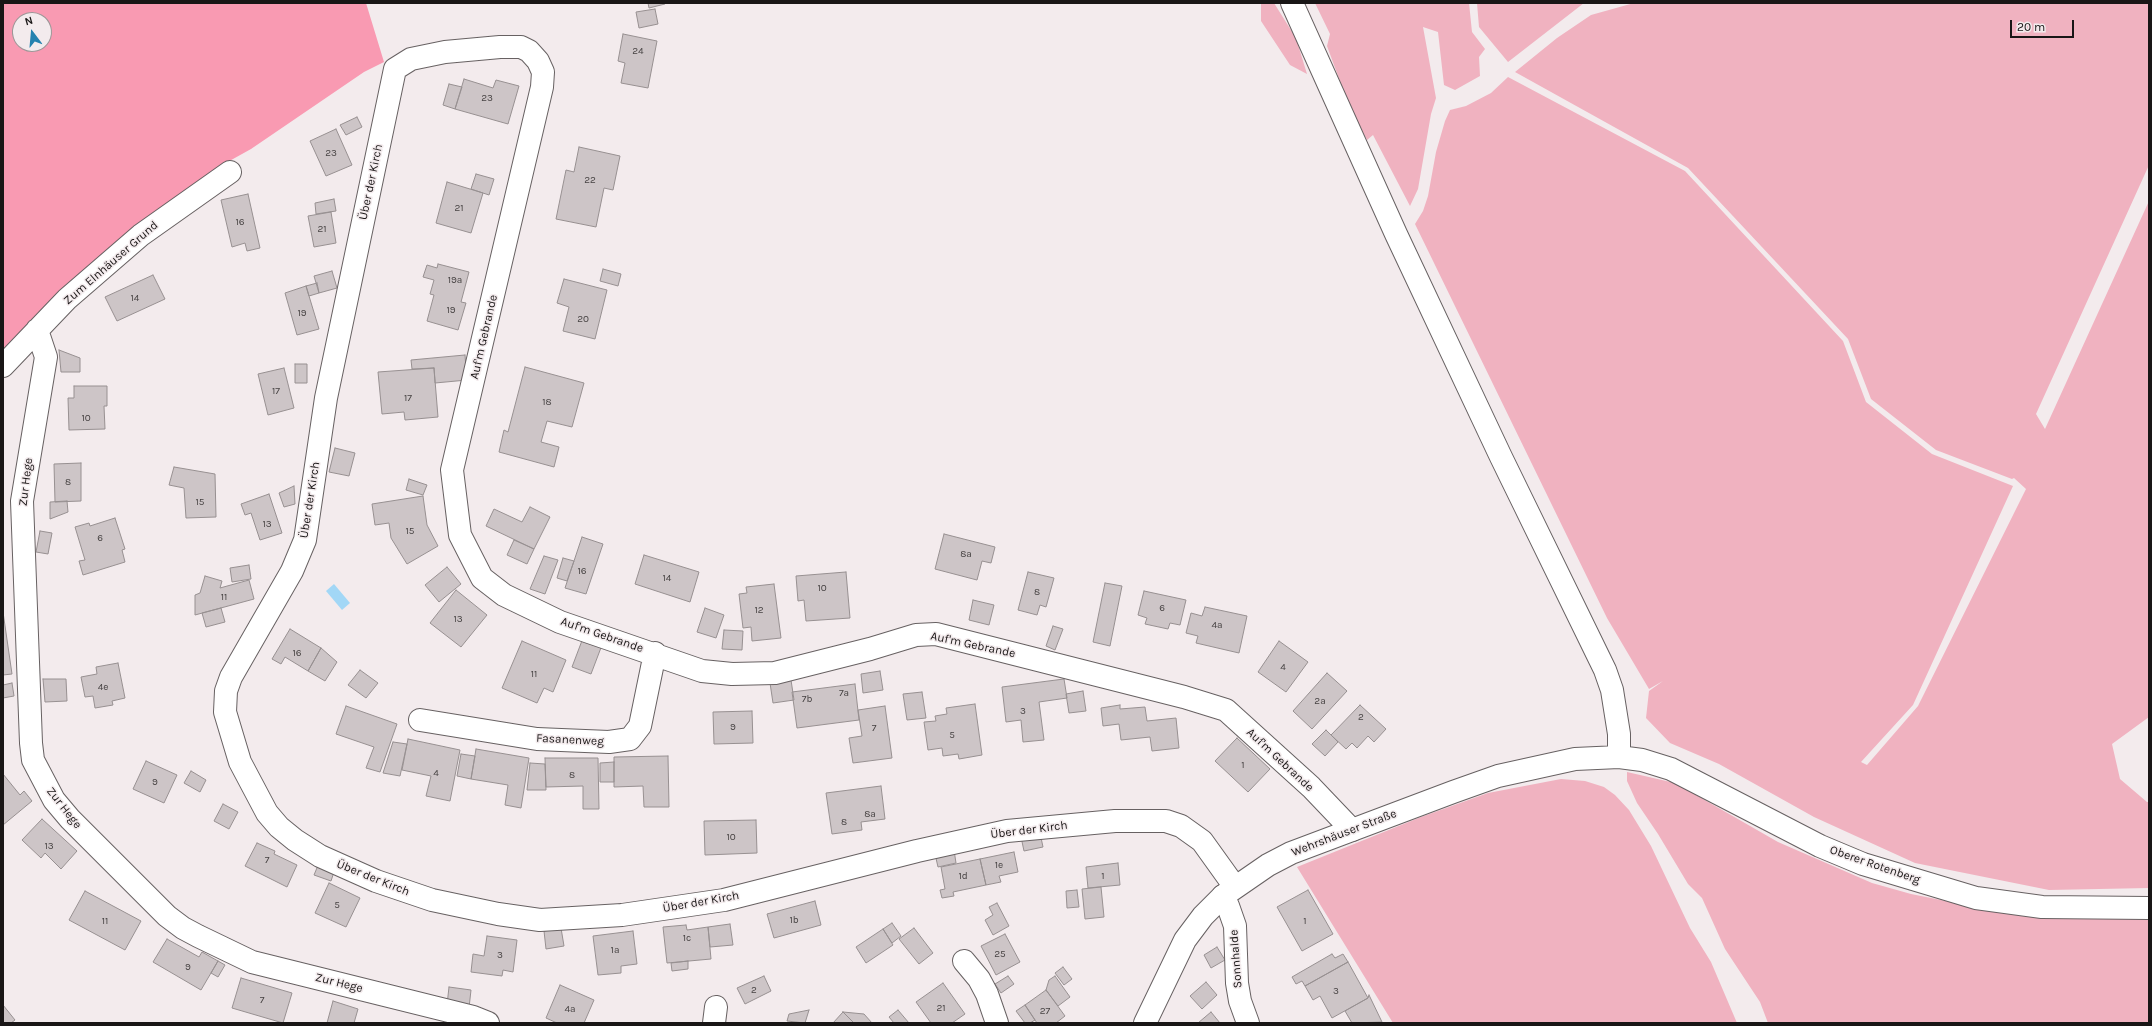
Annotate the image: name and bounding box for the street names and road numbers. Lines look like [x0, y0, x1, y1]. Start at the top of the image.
street label: Über der Kirch [356, 143, 386, 221]
street label: Zum Elnhäuser Grund [61, 218, 161, 308]
street label: Auf'm Gebrande [467, 293, 501, 381]
street label: Zur Hege [16, 457, 36, 507]
street label: Über der Kirch [297, 461, 323, 539]
street label: Auf'm Gebrande [559, 614, 645, 656]
street label: Auf'm Gebrande [929, 629, 1017, 661]
street label: Auf'm Gebrande [1243, 725, 1317, 795]
street label: Fasanenweg [536, 731, 604, 749]
street label: Zur Hege [43, 784, 85, 832]
street label: Wehrshäuser Straße [1289, 806, 1399, 860]
street label: Über der Kirch [990, 818, 1068, 842]
street label: Oberer Rotenberg [1828, 843, 1922, 887]
street label: Über der Kirch [334, 857, 412, 899]
street label: Über der Kirch [662, 888, 740, 916]
street label: Sonnhalde [1227, 929, 1245, 989]
street label: Zur Hege [314, 970, 364, 996]

